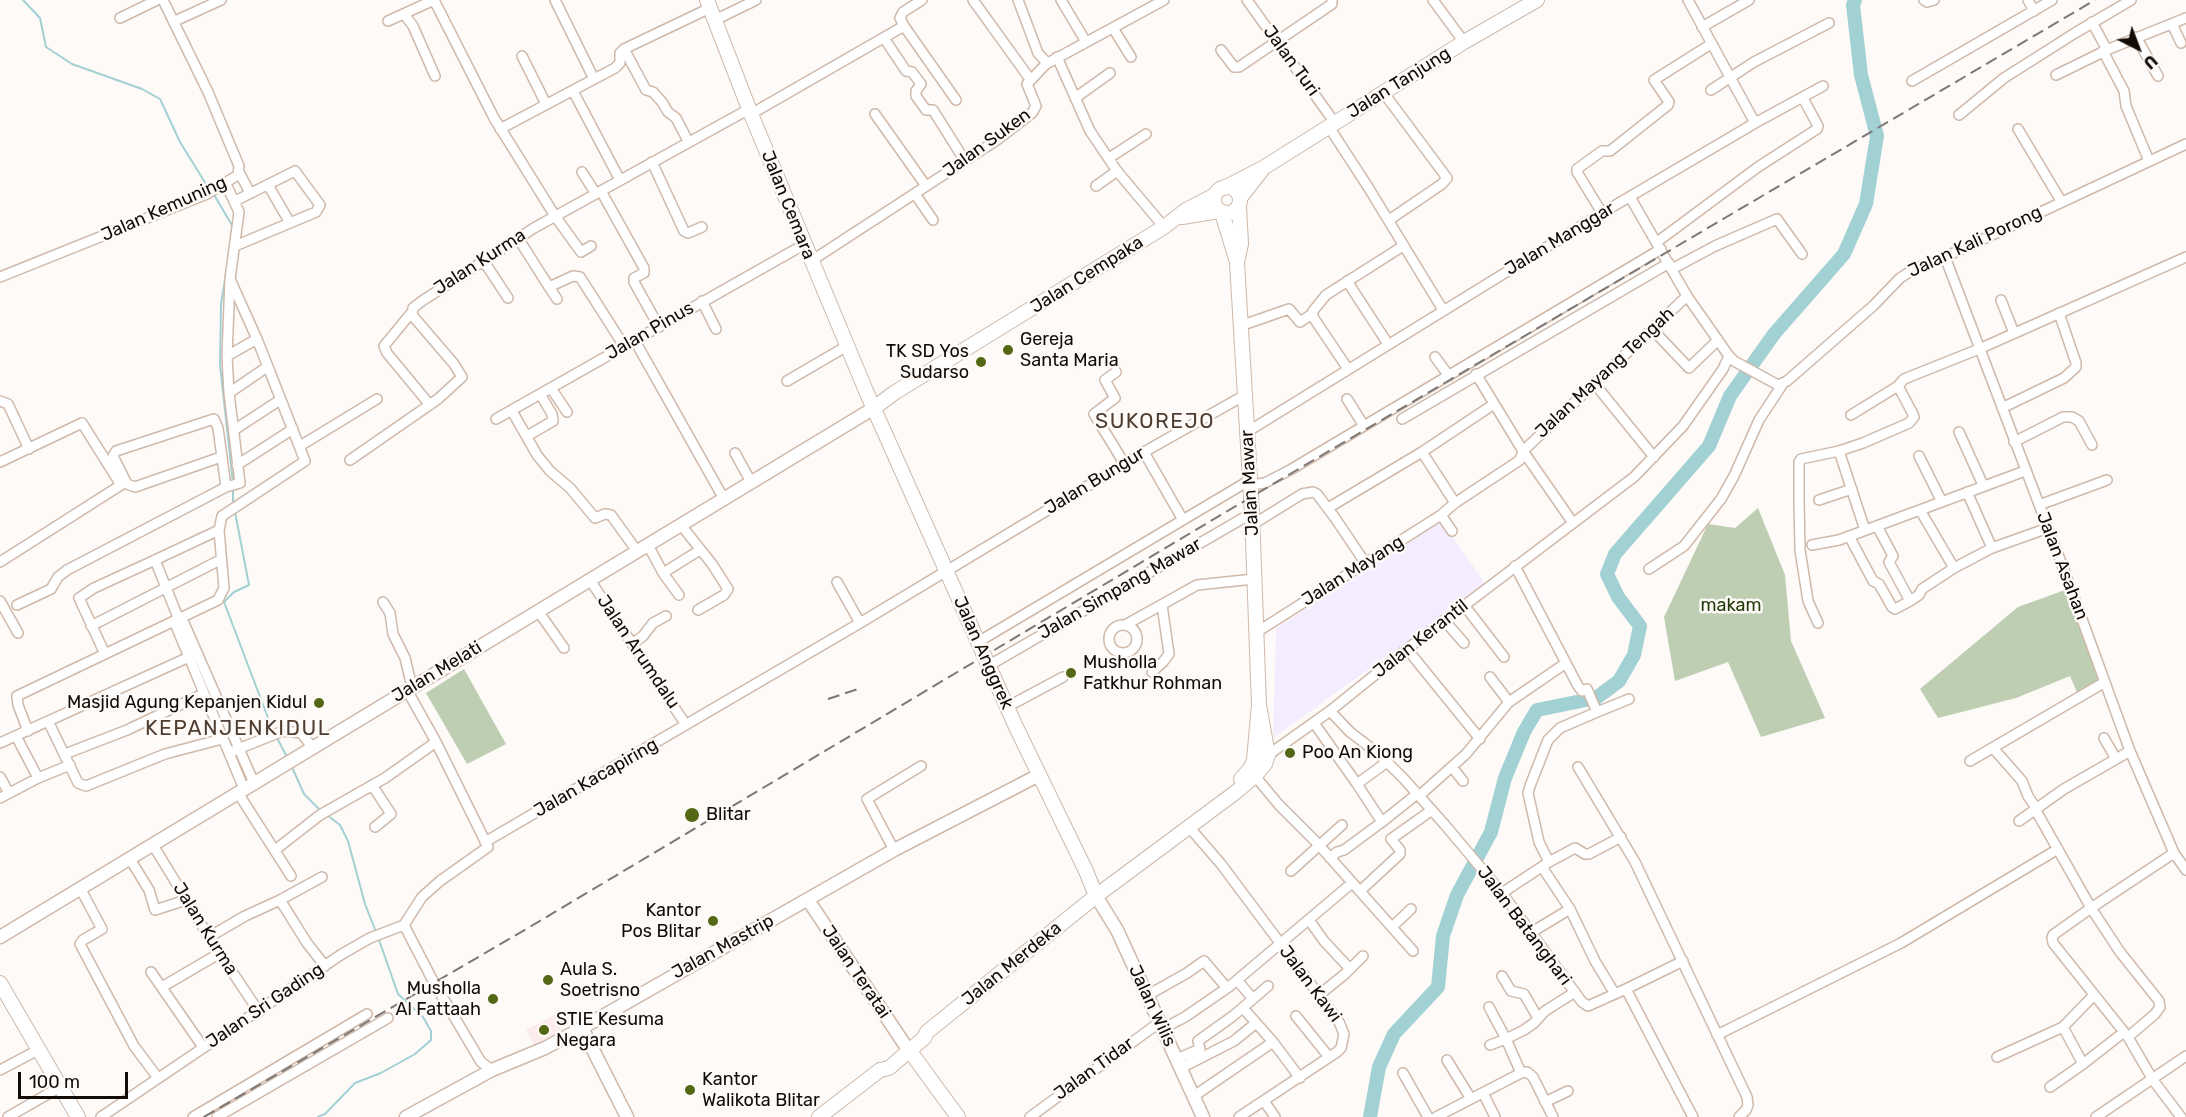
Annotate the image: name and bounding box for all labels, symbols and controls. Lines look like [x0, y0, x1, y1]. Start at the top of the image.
north arrow [2108, 18, 2168, 78]
street label: Jalan Turi [1258, 22, 1324, 100]
street label: Jalan Tanjung [1343, 43, 1455, 123]
text: U [2140, 51, 2161, 73]
street label: Jalan Suken [939, 104, 1035, 182]
street label: Jalan Cemara [756, 147, 820, 263]
street label: Jalan Kemuning [98, 172, 230, 246]
street label: Jalan Manggar [1501, 198, 1619, 280]
street label: Jalan Kali Porong [1905, 202, 2045, 282]
street label: Jalan Kurma [430, 224, 530, 300]
street label: Jalan Cempaka [1027, 232, 1147, 318]
street label: Jalan Pinus [602, 297, 698, 365]
street label: Jalan Mayang Tengah [1531, 303, 1679, 443]
place label: Gereja Santa Maria [1020, 329, 1119, 372]
place label: TK SD Yos Sudarso [886, 341, 969, 384]
marker: Gereja Santa Maria [1001, 343, 1015, 357]
marker: TK SD Yos Sudarso [974, 355, 988, 369]
district label: SUKOREJO [1095, 409, 1215, 435]
street label: Jalan Mawar [1236, 429, 1264, 537]
street label: Jalan Bungur [1041, 443, 1149, 519]
street label: Jalan Asahan [2032, 509, 2092, 623]
street label: Jalan Mayang [1298, 531, 1408, 611]
street label: Jalan Simpang Mawar [1035, 534, 1205, 644]
street label: Jalan Arumdalu [592, 591, 684, 713]
street label: Jalan Anggrek [948, 593, 1018, 713]
street label: Jalan Kerantil [1369, 595, 1473, 683]
park label: makam [1701, 595, 1761, 617]
street label: Jalan Melati [388, 637, 486, 707]
place label: Musholla Fatkhur Rohman [1083, 652, 1222, 694]
marker: Musholla Fatkhur Rohman [1064, 666, 1078, 680]
place label: Masjid Agung Kepanjen Kidul [67, 692, 307, 714]
marker: Masjid Agung Kepanjen Kidul [312, 696, 326, 710]
district label: KEPANJENKIDUL [145, 716, 331, 742]
street label: Jalan Kacapiring [530, 734, 662, 822]
place label: Poo An Kiong [1302, 742, 1413, 764]
marker: Poo An Kiong [1283, 746, 1297, 760]
place label: Blitar [706, 804, 751, 826]
marker: Blitar [683, 806, 701, 824]
street label: Jalan Batanghari [1472, 862, 1576, 990]
street label: Jalan Kurma [168, 879, 242, 979]
place label: Kantor Pos Blitar [621, 900, 701, 942]
street label: Jalan Mastrip [668, 910, 778, 984]
marker: Kantor Pos Blitar [706, 914, 720, 928]
street label: Jalan Merdeka [958, 917, 1066, 1011]
street label: Jalan Teratai [817, 921, 895, 1023]
street label: Jalan Kawi [1274, 941, 1346, 1027]
street label: Jalan Sri Gading [202, 959, 328, 1053]
place label: Aula S. Soetrisno [560, 959, 640, 1002]
street label: Jalan Wilis [1124, 962, 1180, 1050]
marker: Aula S. Soetrisno [541, 973, 555, 987]
place label: Musholla Al Fattaah [395, 978, 481, 1020]
marker: Musholla Al Fattaah [486, 992, 500, 1006]
place label: STIE Kesuma Negara [556, 1009, 664, 1052]
marker: STIE Kesuma Negara [537, 1023, 551, 1037]
street label: Jalan Tidar [1050, 1033, 1138, 1105]
scale bar [21, 1060, 130, 1098]
place label: Kantor Walikota Blitar [702, 1069, 820, 1112]
text: 100 m [29, 1071, 80, 1093]
marker: Kantor Walikota Blitar [683, 1083, 697, 1097]

